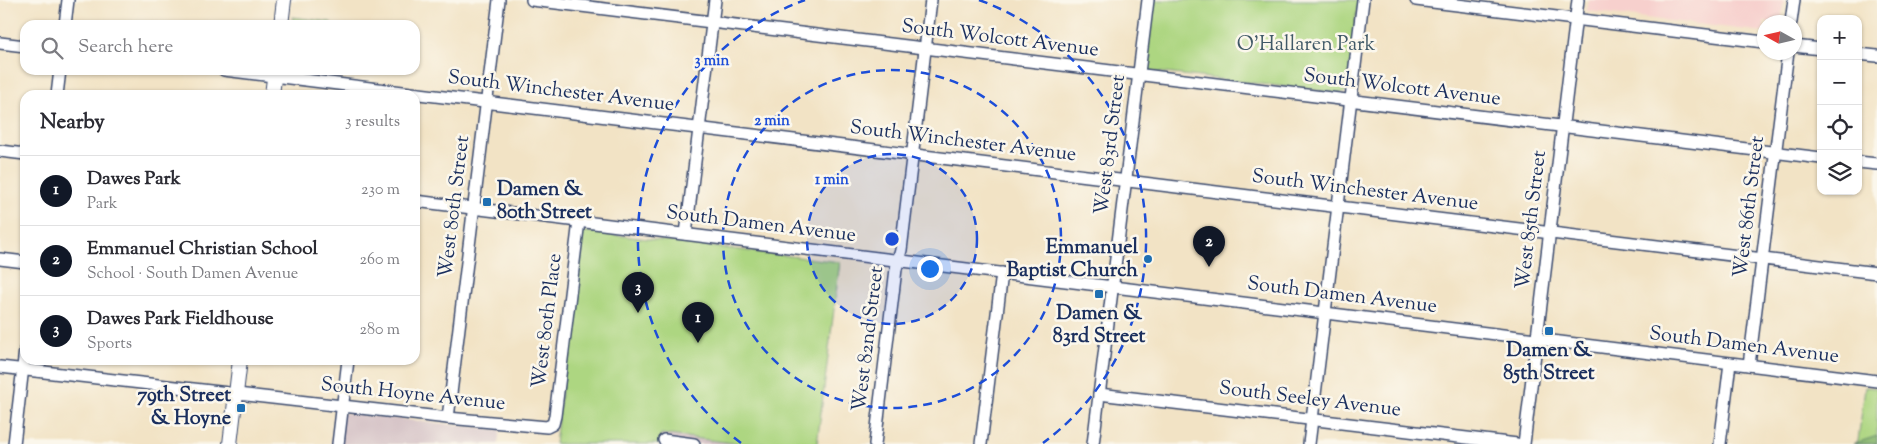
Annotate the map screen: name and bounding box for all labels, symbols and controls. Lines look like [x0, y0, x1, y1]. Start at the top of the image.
street label: South Wolcott Avenue [900, 13, 1100, 65]
north arrow [1757, 15, 1802, 60]
map controls [1817, 15, 1862, 195]
button: + [1817, 15, 1862, 60]
search box [20, 20, 420, 75]
park label: O'Hallaren Park [1237, 31, 1375, 60]
icon: search [38, 34, 66, 62]
text: Search here [78, 34, 173, 61]
text: 3 min [695, 51, 730, 72]
button: − [1817, 60, 1862, 105]
street label: South Wolcott Avenue [1302, 62, 1502, 114]
street label: South Winchester Avenue [446, 64, 676, 120]
street label: West 83rd Street [1088, 73, 1134, 217]
button: locate [1817, 105, 1862, 150]
text: Nearby [40, 108, 105, 138]
text: 3 results [345, 111, 400, 134]
text: 2 min [754, 111, 790, 132]
street label: South Winchester Avenue [848, 114, 1078, 170]
street label: West 80th Street [432, 134, 478, 280]
street label: West 86th Street [1727, 134, 1773, 280]
street label: West 85th Street [1509, 149, 1555, 291]
button: layers [1817, 150, 1862, 195]
street label: South Winchester Avenue [1250, 163, 1480, 219]
text: Dawes Park [87, 166, 181, 193]
text: 1 min [815, 170, 849, 191]
place label: Damen & 80th Street [497, 176, 592, 228]
text: 1 [53, 179, 59, 202]
text: 230 m [361, 179, 400, 202]
text: Park [87, 193, 118, 216]
marker: Damen & 80th Street [481, 196, 493, 208]
street label: South Damen Avenue [665, 199, 857, 251]
pin: 2 [1193, 226, 1225, 267]
centre of rings [883, 230, 901, 248]
place label: Emmanuel Baptist Church [1007, 234, 1138, 286]
text: Emmanuel Christian School [87, 236, 318, 263]
text: 2 [52, 249, 60, 272]
text: 260 m [359, 249, 400, 272]
street label: West 80th Place [525, 252, 571, 390]
marker: Emmanuel Baptist Church [1142, 253, 1154, 265]
your location [917, 256, 943, 282]
text: School · South Damen Avenue [87, 263, 298, 286]
street label: West 82nd Street [846, 264, 892, 413]
street label: South Damen Avenue [1246, 270, 1438, 322]
pin: 3 [622, 272, 654, 313]
marker: Damen & 83rd Street [1093, 288, 1105, 300]
place label: Damen & 83rd Street [1053, 300, 1145, 352]
pin: 1 [682, 302, 714, 343]
text: Dawes Park Fieldhouse [87, 306, 274, 333]
text: 3 [53, 319, 59, 342]
text: 280 m [359, 319, 400, 342]
street label: South Damen Avenue [1648, 320, 1840, 372]
marker: Damen & 85th Street [1543, 325, 1555, 337]
text: Sports [87, 333, 132, 356]
place label: Damen & 85th Street [1503, 337, 1595, 389]
street label: South Hoyne Avenue [319, 371, 507, 419]
street label: South Seeley Avenue [1217, 374, 1403, 426]
place label: 79th Street & Hoyne [137, 382, 231, 434]
marker: 79th Street & Hoyne [235, 402, 247, 414]

